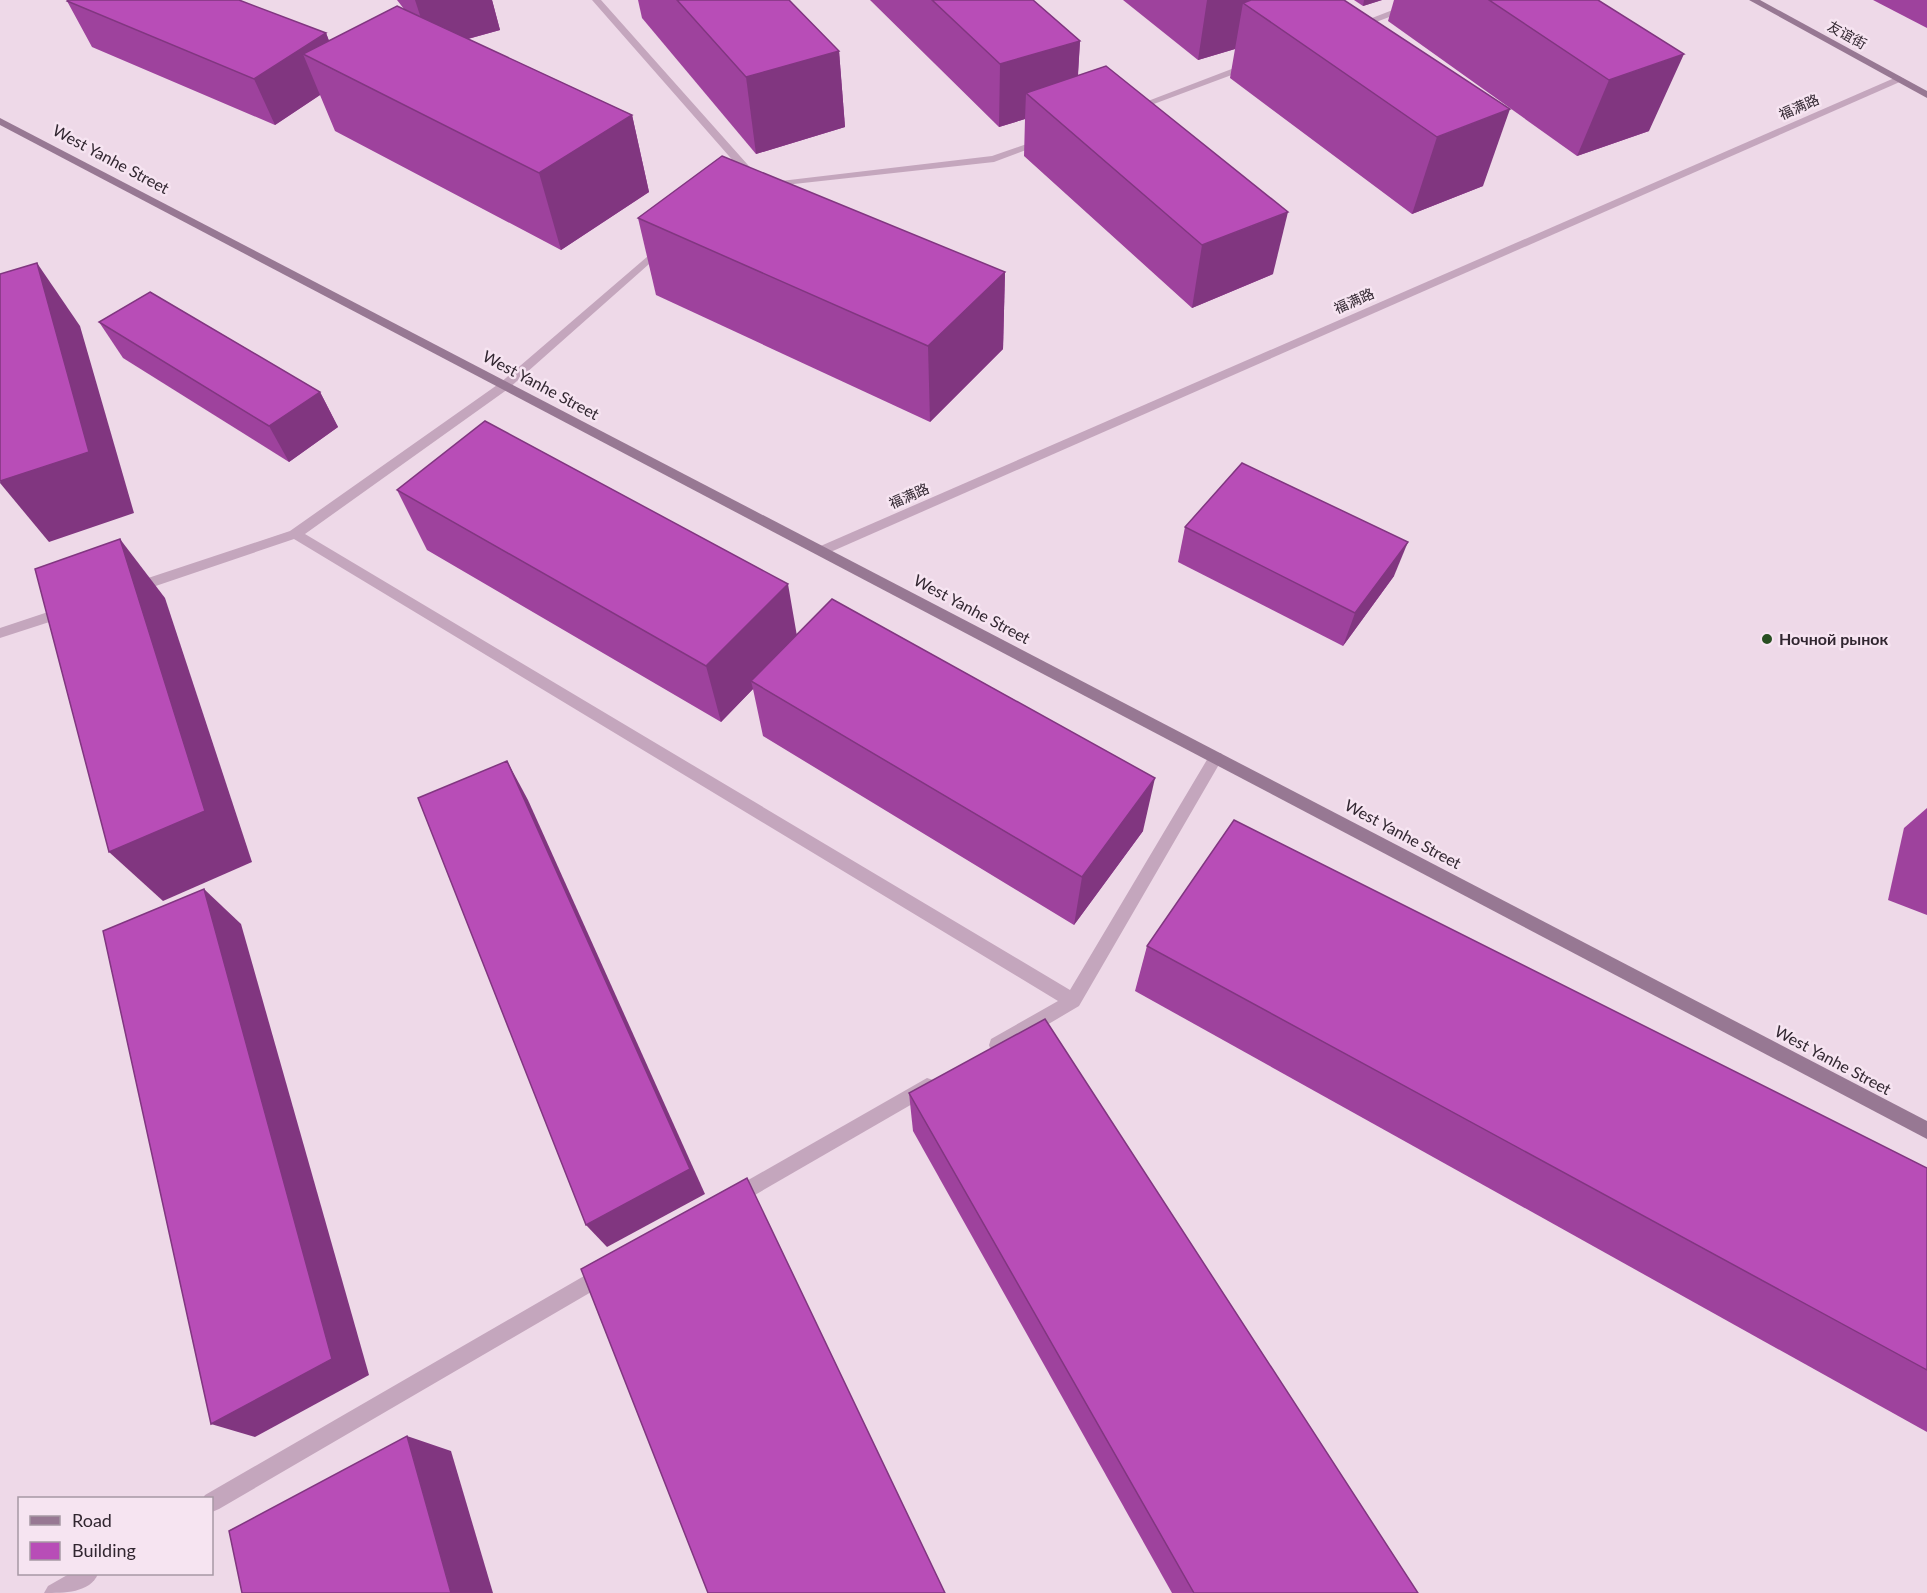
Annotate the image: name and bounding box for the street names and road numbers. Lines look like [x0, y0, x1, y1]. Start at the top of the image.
street label: 友谊街 [1825, 17, 1870, 52]
street label: 福满路 [1776, 90, 1821, 123]
street label: West Yanhe Street [50, 120, 173, 197]
street label: 福满路 [1331, 284, 1376, 317]
street label: West Yanhe Street [480, 346, 603, 423]
street label: 福满路 [886, 479, 931, 512]
street label: West Yanhe Street [911, 570, 1034, 647]
street label: West Yanhe Street [1342, 795, 1465, 872]
street label: West Yanhe Street [1772, 1021, 1895, 1098]

